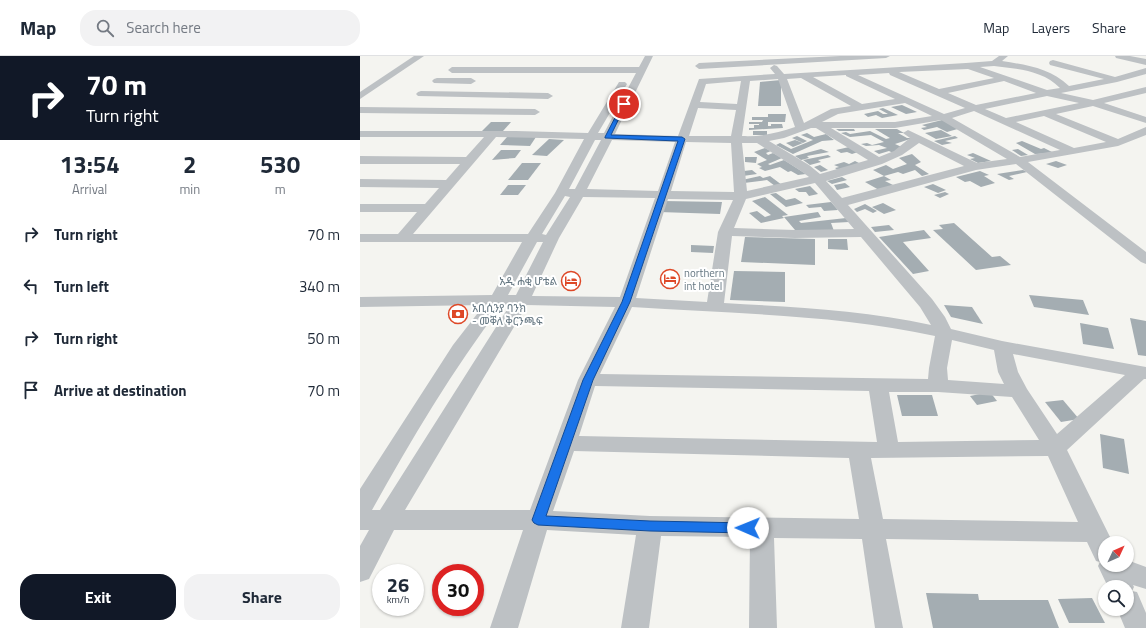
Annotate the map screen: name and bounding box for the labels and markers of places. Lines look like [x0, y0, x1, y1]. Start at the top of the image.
pin [607, 87, 641, 121]
place label: northern int hotel [684, 265, 725, 294]
hotel icon: northern int hotel [659, 268, 681, 290]
hotel icon: አዲ ሐቂ ሆቴል [560, 270, 582, 292]
place label: አዲ ሐቂ ሆቴል [499, 273, 558, 289]
place label: አቢሲንያ ባንክ - መቐለ ቅርንጫፍ [472, 300, 543, 329]
bank icon: አቢሲንያ ባንክ - መቐለ ቅርንጫፍ [447, 303, 469, 325]

